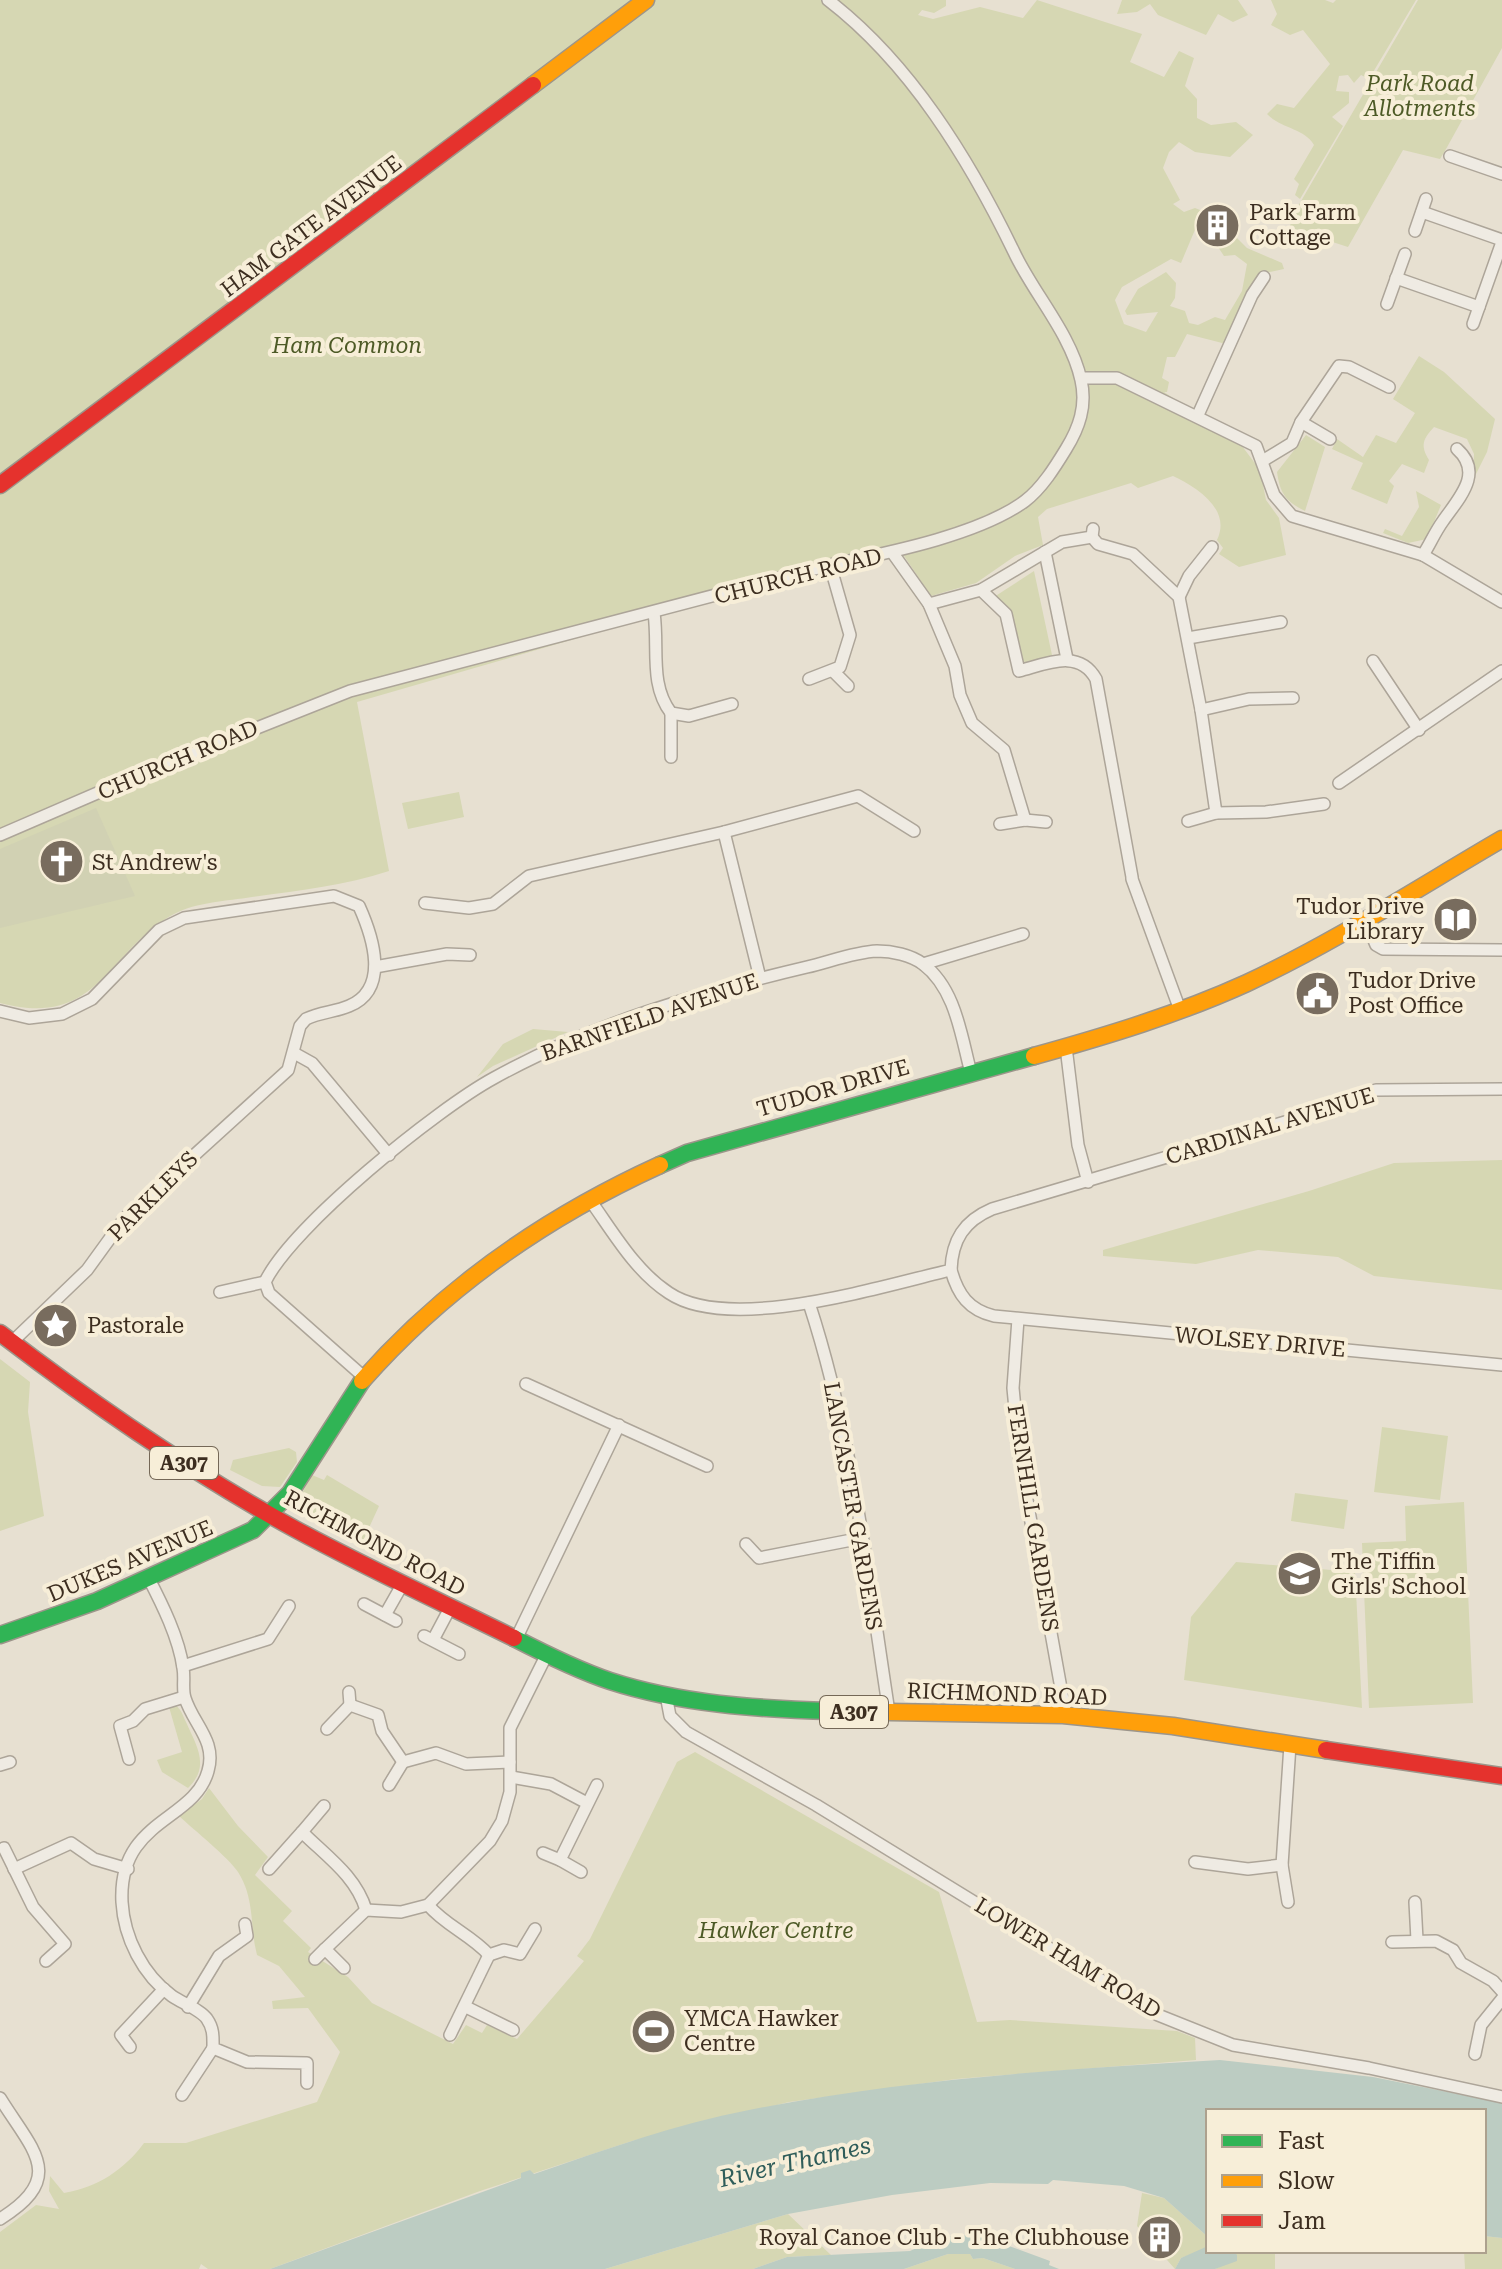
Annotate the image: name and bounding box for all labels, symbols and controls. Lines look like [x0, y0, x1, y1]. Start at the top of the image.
park label: Park Road Allotments [1362, 71, 1476, 121]
street label: HAM GATE AVENUE [216, 150, 406, 302]
place label: Park Farm Cottage [1249, 200, 1356, 250]
building icon: Park Farm Cottage [1194, 201, 1242, 249]
park label: Ham Common [271, 333, 422, 358]
street label: CHURCH ROAD [712, 543, 884, 609]
street label: CHURCH ROAD [94, 715, 262, 805]
church icon: St Andrew's [37, 838, 85, 886]
place label: St Andrew's [92, 850, 218, 875]
place label: Tudor Drive Library [1296, 894, 1424, 944]
library icon: Tudor Drive Library [1431, 895, 1479, 943]
street label: BARNFIELD AVENUE [538, 968, 762, 1066]
place label: Tudor Drive Post Office [1348, 968, 1476, 1018]
public building icon: Tudor Drive Post Office [1293, 969, 1341, 1017]
street label: TUDOR DRIVE [754, 1054, 912, 1122]
street label: CARDINAL AVENUE [1163, 1082, 1377, 1170]
street label: PARKLEYS [103, 1146, 203, 1246]
place icon: Pastorale [32, 1301, 80, 1349]
place label: Pastorale [87, 1313, 184, 1338]
street label: WOLSEY DRIVE [1174, 1322, 1346, 1362]
street label: LANCASTER GARDENS [819, 1380, 887, 1632]
street label: FERNHILL GARDENS [1003, 1403, 1063, 1633]
road number: A307 [150, 1447, 218, 1479]
street label: RICHMOND ROAD [280, 1485, 470, 1601]
street label: DUKES AVENUE [44, 1515, 216, 1607]
place label: The Tiffin Girls' School [1331, 1549, 1466, 1599]
school or university icon: The Tiffin Girls' School [1276, 1550, 1324, 1598]
street label: RICHMOND ROAD [906, 1678, 1108, 1710]
road number: A307 [820, 1696, 888, 1728]
street label: LOWER HAM ROAD [970, 1892, 1166, 2024]
park label: Hawker Centre [698, 1918, 853, 1943]
place label: YMCA Hawker Centre [684, 2006, 839, 2056]
sports icon: YMCA Hawker Centre [629, 2007, 677, 2055]
legend [1206, 2109, 1486, 2253]
text: Fast [1278, 2127, 1325, 2155]
water label: River Thames [716, 2131, 873, 2193]
text: Slow [1278, 2167, 1335, 2195]
text: Jam [1278, 2207, 1326, 2235]
building icon: Royal Canoe Club - The Clubhouse [1136, 2213, 1184, 2261]
place label: Royal Canoe Club - The Clubhouse [759, 2225, 1129, 2250]

